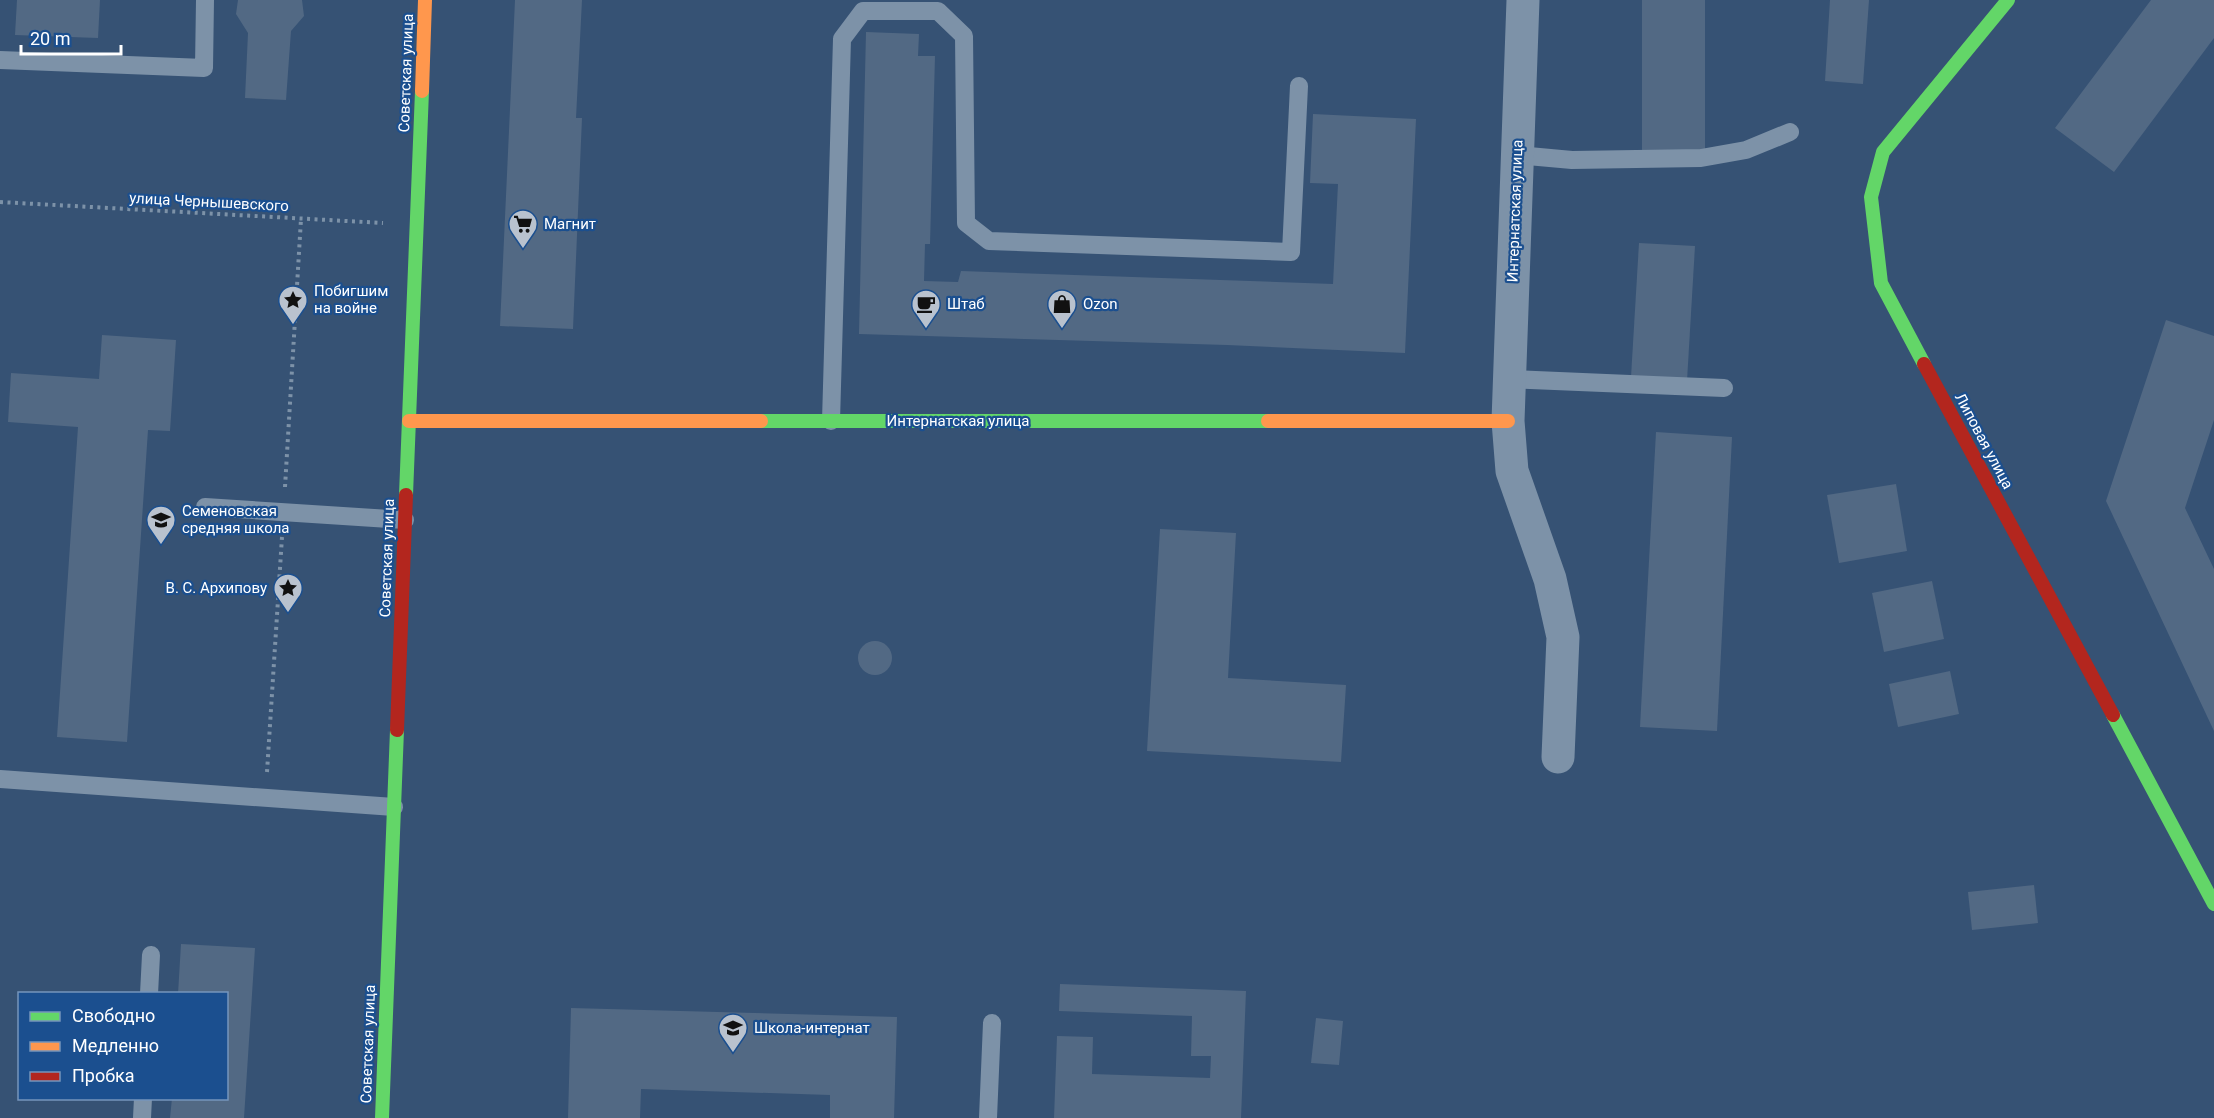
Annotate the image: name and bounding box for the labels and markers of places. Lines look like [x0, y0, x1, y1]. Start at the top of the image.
supermarket icon: Магнит [507, 208, 539, 250]
place label: Магнит [544, 215, 596, 233]
place label: Побигшим на войне [314, 282, 388, 317]
place icon: Побигшим на войне [277, 284, 309, 326]
cafe icon: Штаб [910, 288, 942, 330]
shop icon: Ozon [1046, 288, 1078, 330]
place label: Штаб [947, 295, 985, 313]
place label: Ozon [1083, 295, 1117, 313]
place label: Семеновская средняя школа [182, 502, 289, 537]
school or university icon: Семеновская средняя школа [145, 504, 177, 546]
place icon: В. С. Архипову [272, 572, 304, 614]
place label: В. С. Архипову [166, 579, 267, 597]
school or university icon: Школа-интернат [717, 1012, 749, 1054]
place label: Школа-интернат [754, 1019, 870, 1037]

